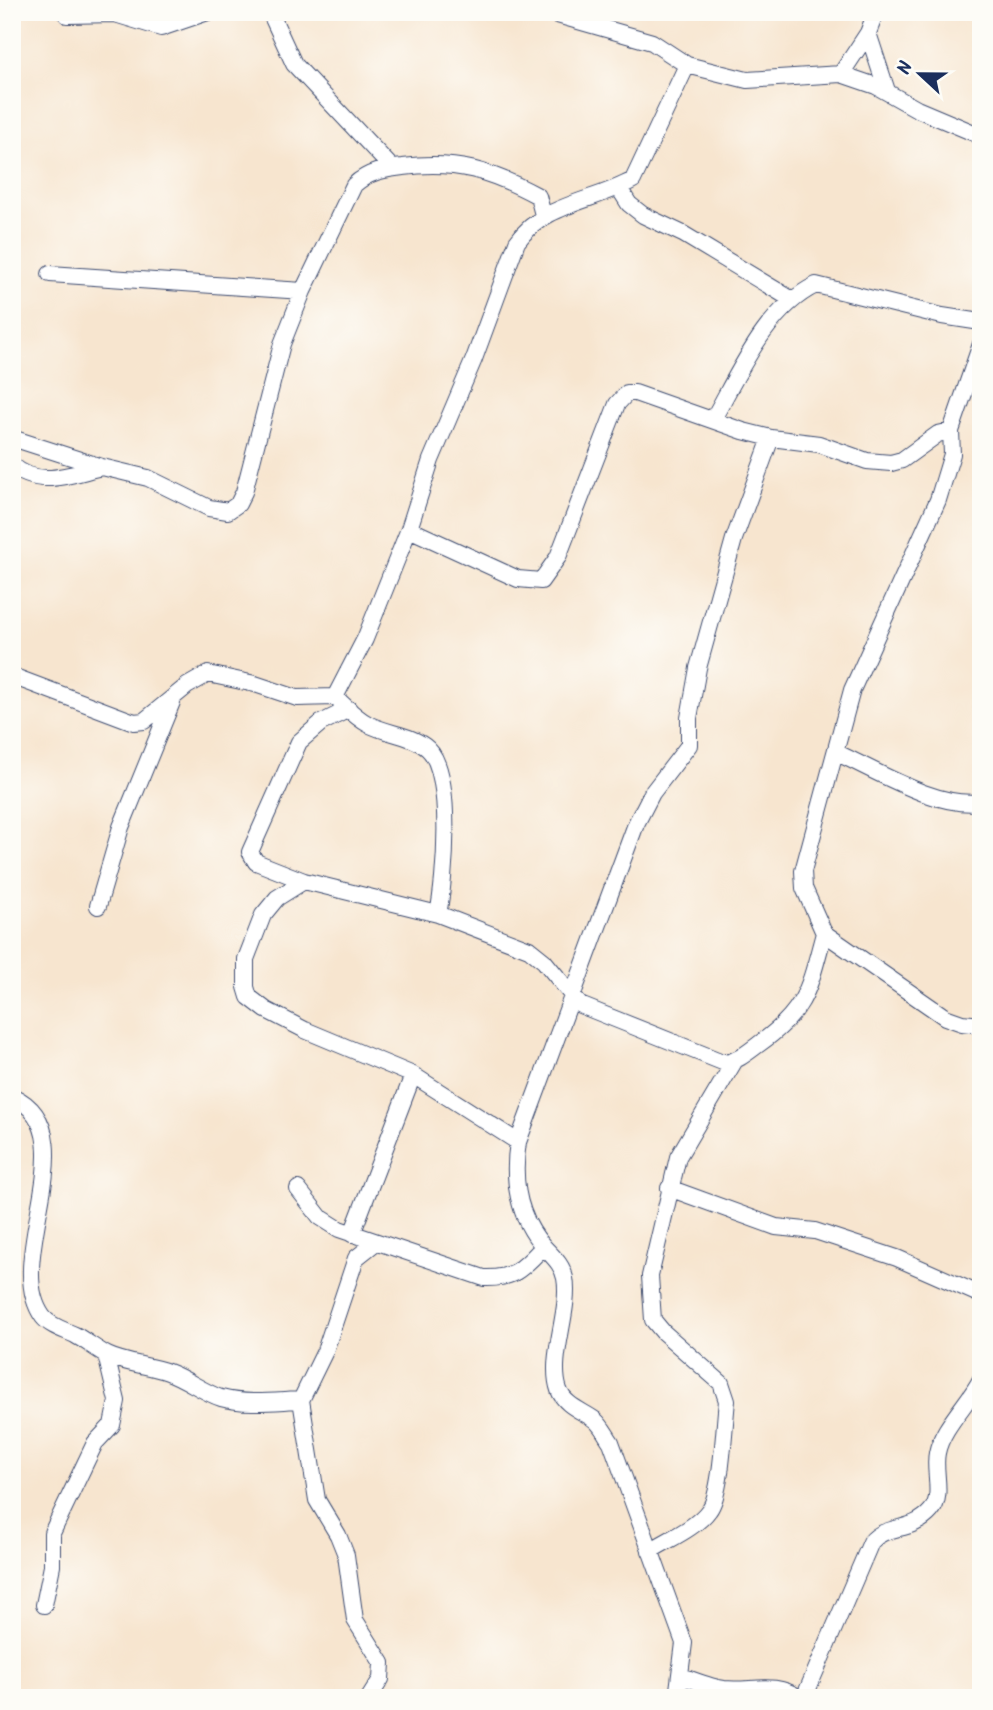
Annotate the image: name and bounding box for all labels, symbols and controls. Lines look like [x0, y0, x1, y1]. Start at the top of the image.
north arrow [884, 38, 954, 108]
text: N [890, 57, 922, 80]

